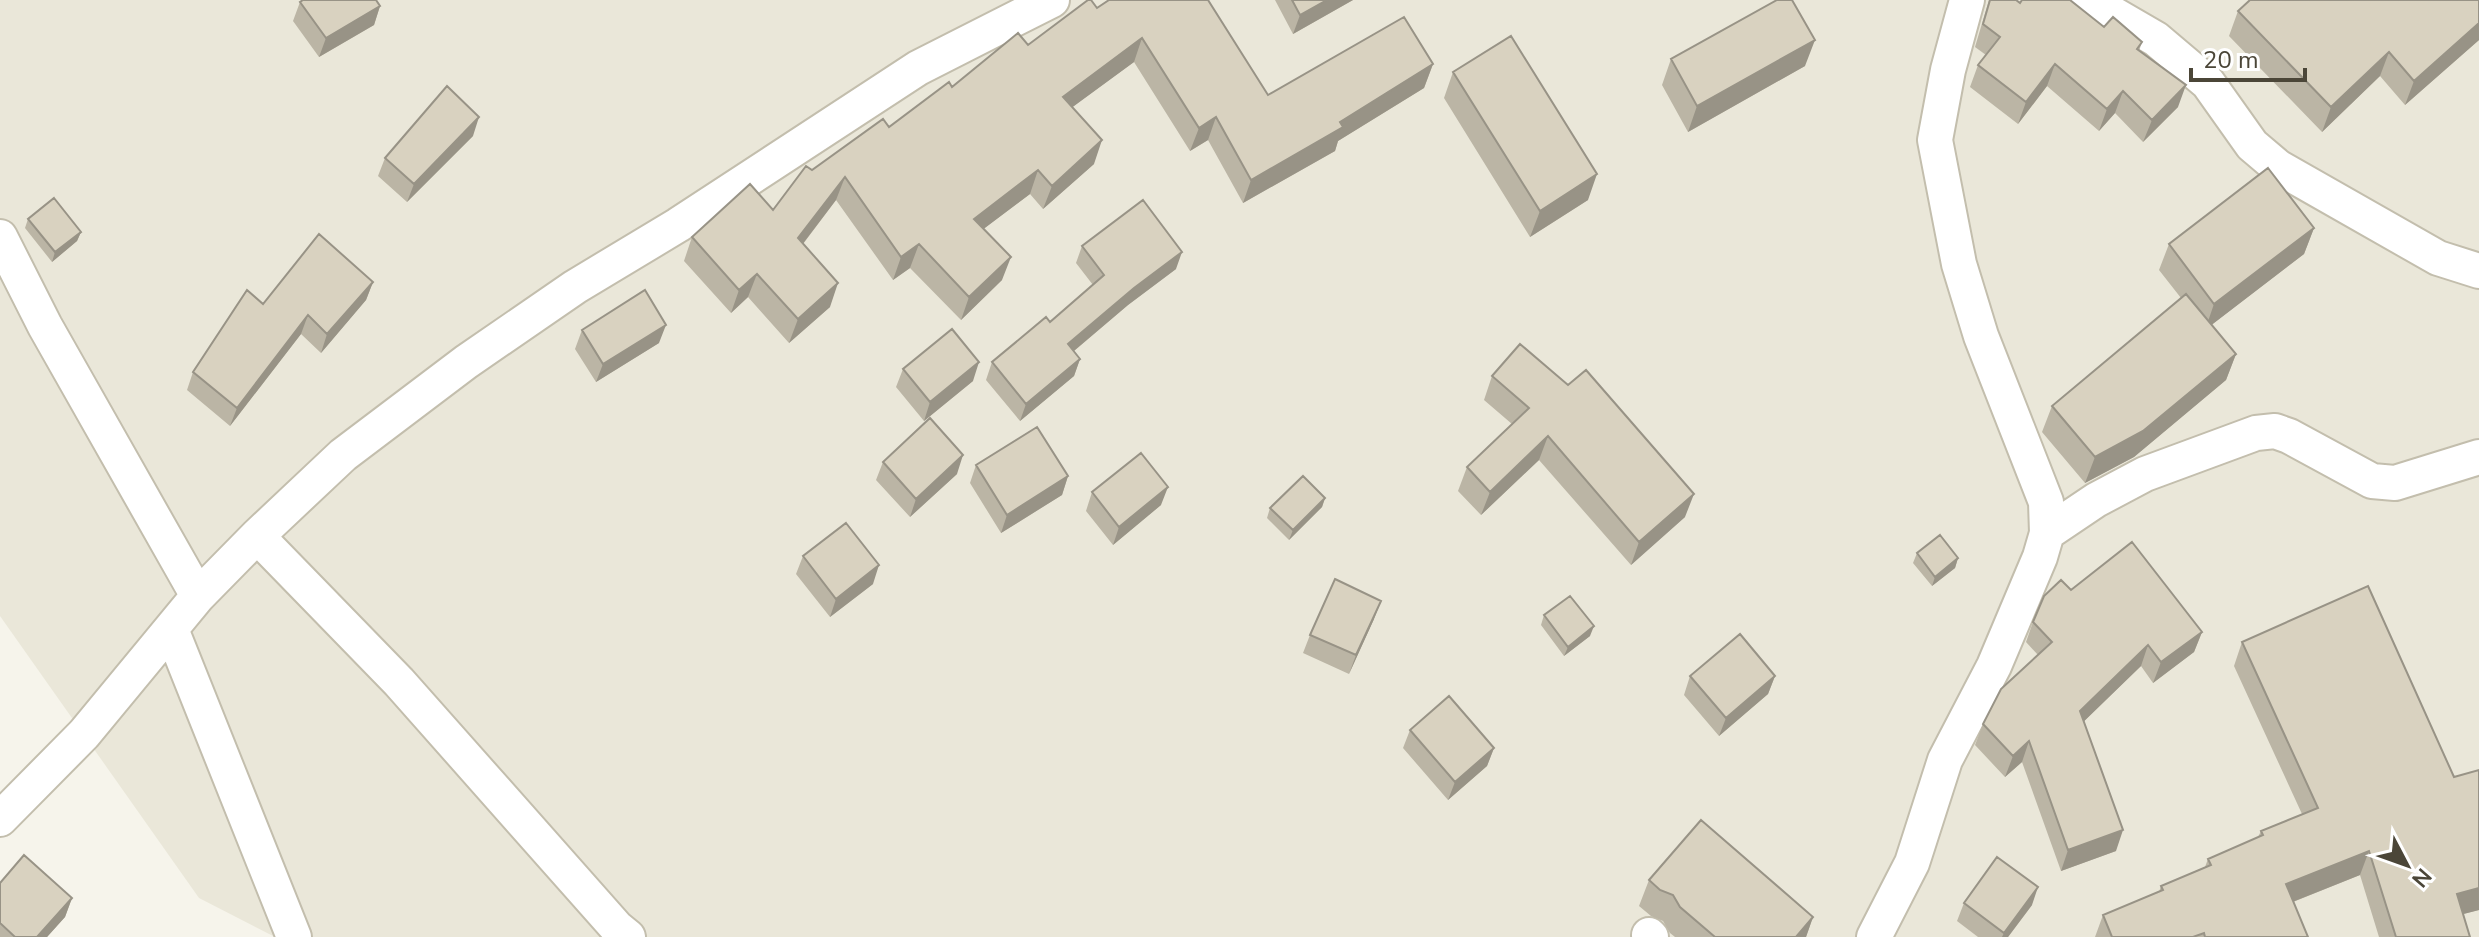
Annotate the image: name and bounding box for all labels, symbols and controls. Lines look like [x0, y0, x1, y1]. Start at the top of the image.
scale bar [2191, 32, 2305, 82]
text: 20 m [2203, 44, 2259, 76]
north arrow [2367, 825, 2447, 905]
text: N [2405, 861, 2438, 894]

